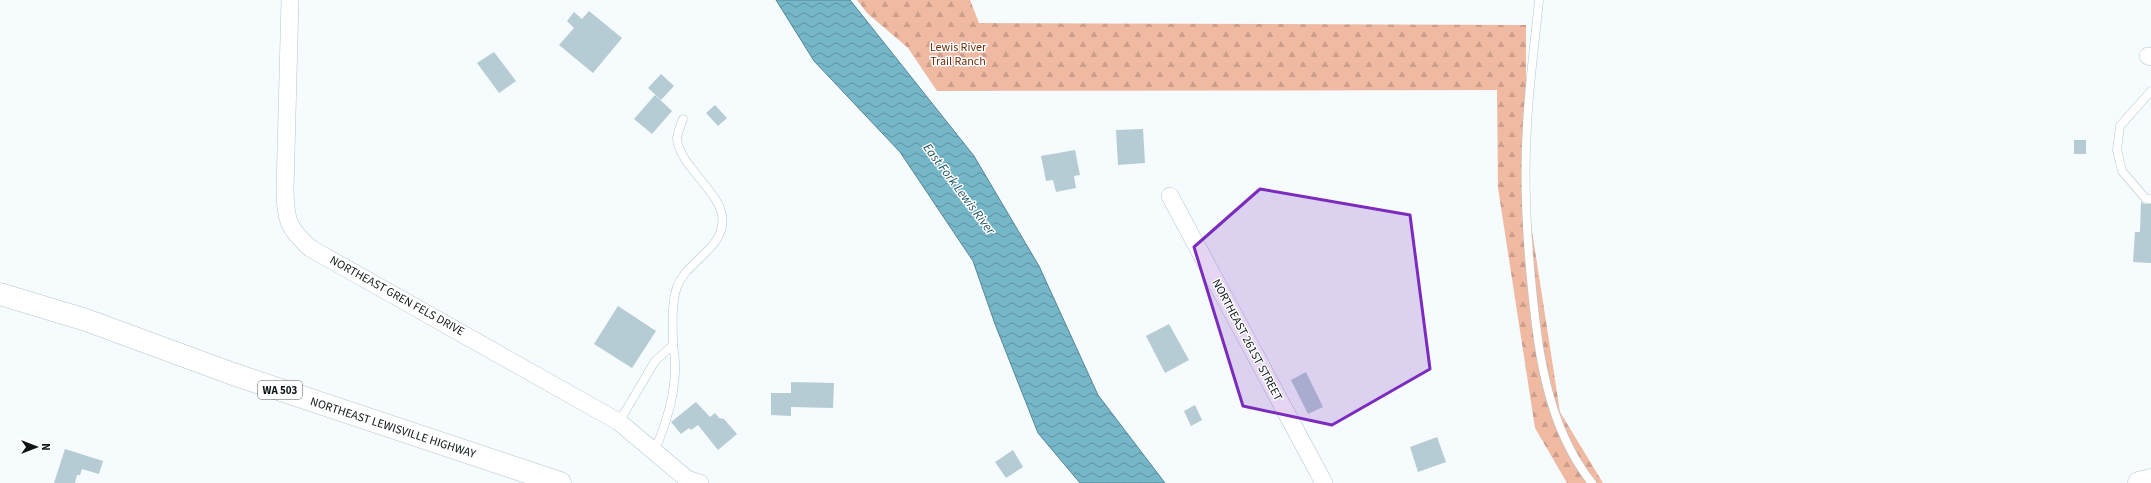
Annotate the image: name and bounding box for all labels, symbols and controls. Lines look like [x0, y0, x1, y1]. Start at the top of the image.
park label: Lewis River Trail Ranch [930, 39, 987, 70]
water label: East Fork Lewis River [919, 140, 1000, 239]
street label: NORTHEAST GREN FELS DRIVE [327, 252, 467, 340]
street label: NORTHEAST 261ST STREET [1208, 276, 1287, 404]
road number: WA 503 [258, 381, 302, 399]
street label: NORTHEAST LEWISVILLE HIGHWAY [308, 393, 478, 463]
north arrow [16, 427, 56, 467]
text: N [38, 443, 53, 451]

